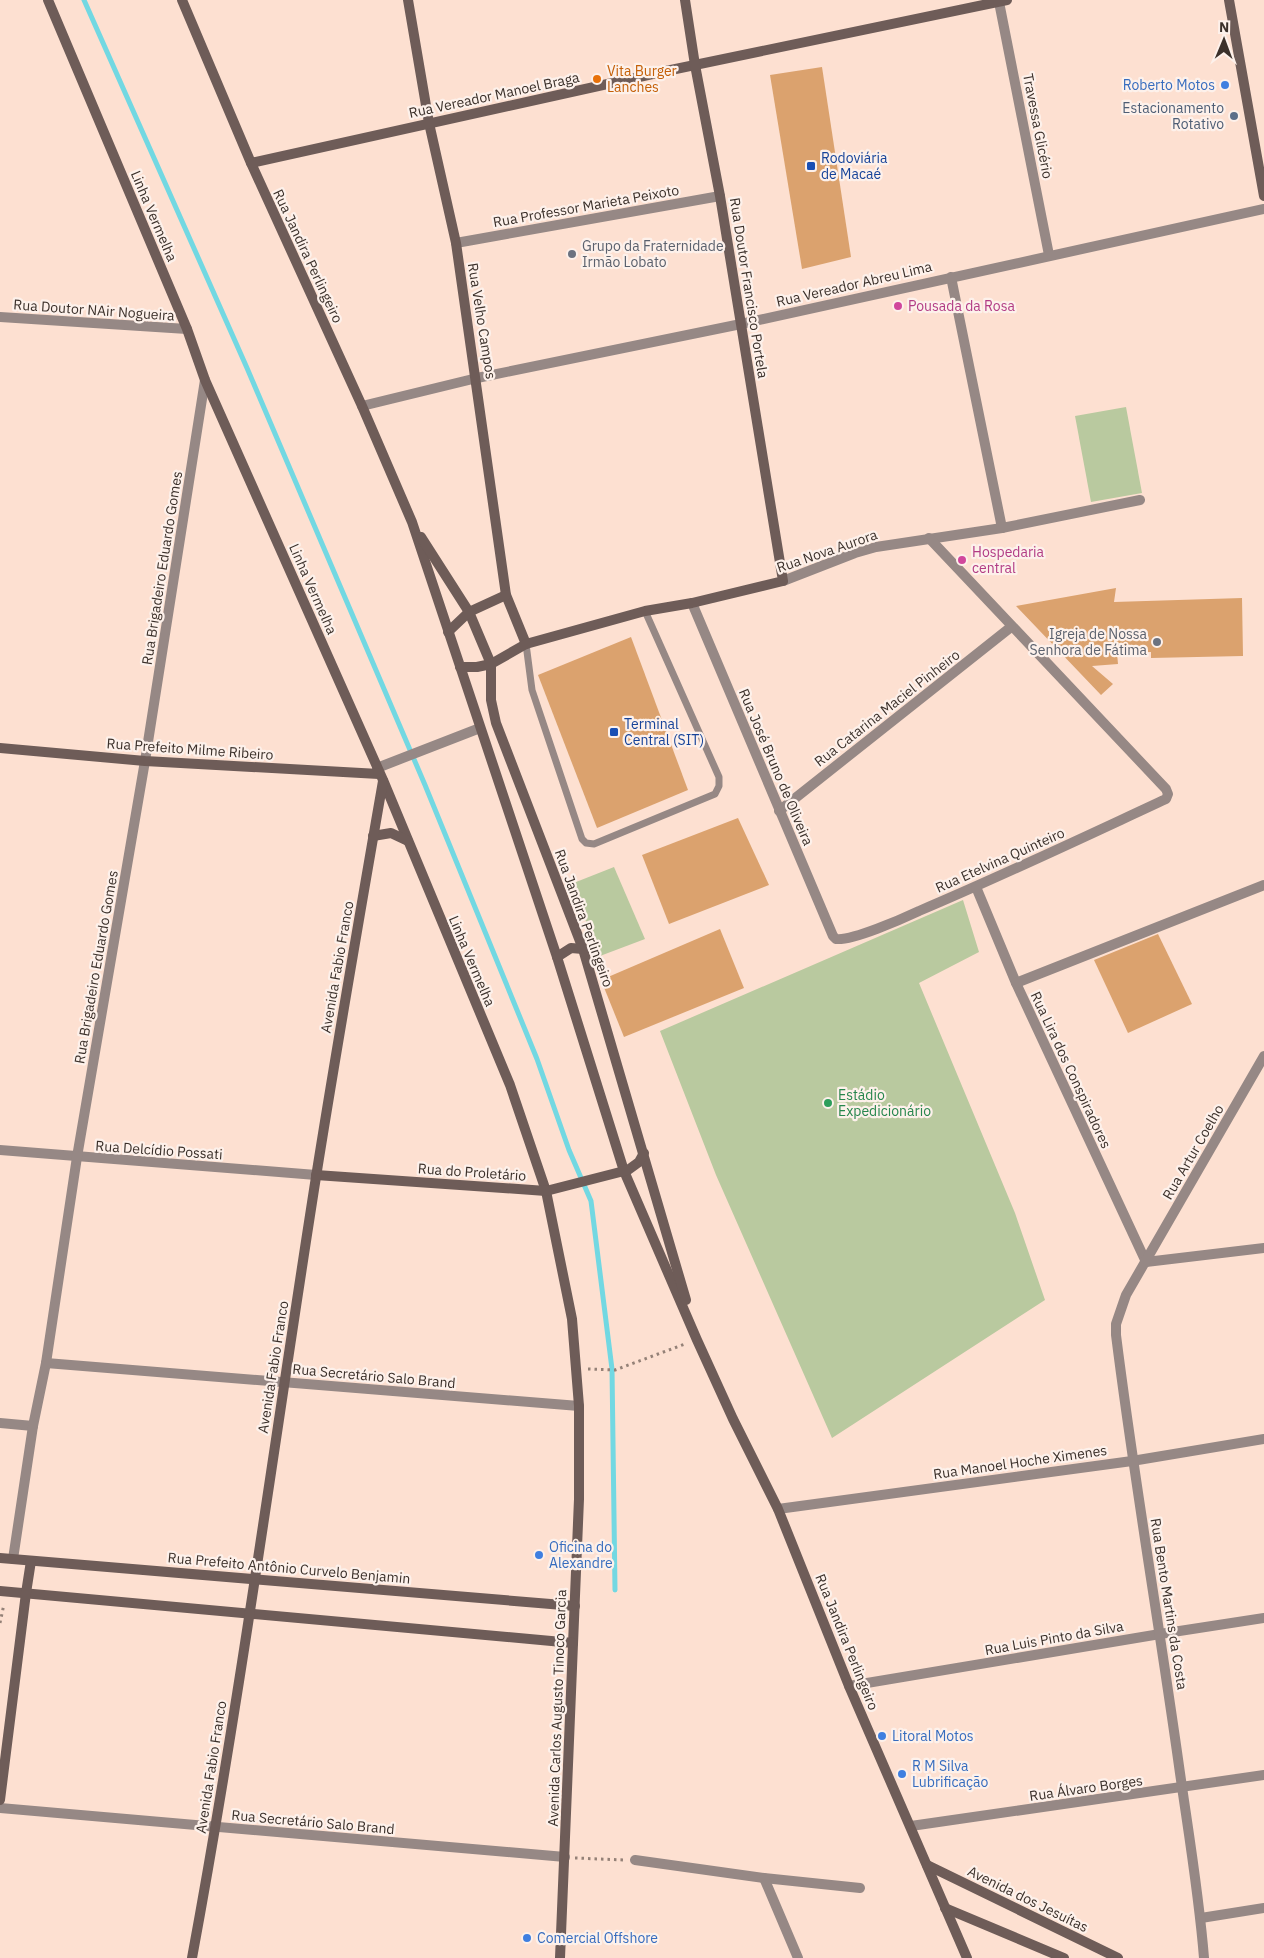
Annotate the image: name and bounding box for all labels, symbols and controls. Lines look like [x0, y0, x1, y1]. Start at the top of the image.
north arrow [1199, 15, 1249, 65]
text: N [1219, 18, 1229, 36]
place label: Vita Burger Lanches [607, 62, 677, 96]
street label: Rua Vereador Manoel Braga [407, 68, 582, 122]
street label: Travessa Glicério [1019, 72, 1057, 180]
marker: Vita Burger Lanches [591, 73, 603, 85]
place label: Roberto Motos [1123, 76, 1215, 94]
marker: Roberto Motos [1219, 79, 1231, 91]
place label: Estacionamento Rotativo [1122, 99, 1224, 133]
marker: Estacionamento Rotativo [1228, 110, 1240, 122]
place label: Rodoviária de Macaé [821, 149, 888, 183]
marker: Rodoviária de Macaé [805, 160, 817, 172]
street label: Linha Vermelha [127, 168, 181, 265]
street label: Rua Professor Marieta Peixoto [492, 181, 681, 231]
street label: Rua Jandira Perlingeiro [269, 186, 347, 326]
street label: Rua Doutor Francisco Portela [726, 196, 772, 380]
place label: Grupo da Fraternidade Irmão Lobato [582, 237, 724, 271]
marker: Grupo da Fraternidade Irmão Lobato [566, 248, 578, 260]
street label: Rua Vereador Abreu Lima [774, 257, 934, 311]
street label: Rua Velho Campos [464, 262, 500, 381]
street label: Rua Doutor NAir Nogueira [13, 295, 176, 325]
place label: Pousada da Rosa [908, 297, 1015, 315]
marker: Pousada da Rosa [892, 300, 904, 312]
street label: Rua Brigadeiro Eduardo Gomes [138, 470, 186, 666]
street label: Rua Nova Aurora [774, 525, 880, 577]
street label: Linha Vermelha [285, 541, 341, 638]
place label: Hospedaria central [972, 543, 1045, 577]
marker: Hospedaria central [956, 554, 968, 566]
place label: Igreja de Nossa Senhora de Fátima [1030, 625, 1148, 659]
marker: Igreja de Nossa Senhora de Fátima [1151, 636, 1163, 648]
street label: Rua Catarina Maciel Pinheiro [811, 645, 964, 770]
street label: Rua José Bruno de Oliveira [735, 686, 817, 849]
place label: Terminal Central (SIT) [624, 715, 704, 749]
marker: Terminal Central (SIT) [608, 726, 620, 738]
street label: Rua Prefeito Milme Ribeiro [106, 734, 274, 764]
street label: Rua Etelvina Quinteiro [933, 823, 1067, 897]
street label: Rua Jandira Perlingeiro [551, 847, 617, 990]
street label: Rua Brigadeiro Eduardo Gomes [70, 869, 122, 1065]
street label: Avenida Fabio Franco [317, 899, 358, 1034]
street label: Linha Vermelha [445, 913, 499, 1010]
street label: Rua Lira dos Conspiradores [1027, 989, 1115, 1152]
place label: Estádio Expedicionário [838, 1086, 931, 1120]
marker: Estádio Expedicionário [822, 1097, 834, 1109]
street label: Rua Artur Coelho [1158, 1101, 1228, 1203]
street label: Rua Delcídio Possati [95, 1137, 223, 1163]
street label: Rua do Proletário [417, 1159, 527, 1185]
street label: Avenida Fabio Franco [254, 1299, 292, 1435]
street label: Rua Secretário Salo Brand [292, 1360, 456, 1392]
street label: Rua Manoel Hoche Ximenes [932, 1441, 1108, 1483]
street label: Rua Bento Martins da Costa [1147, 1517, 1192, 1692]
place label: Oficina do Alexandre [549, 1538, 613, 1572]
street label: Rua Prefeito Antônio Curvelo Benjamin [167, 1548, 411, 1588]
marker: Oficina do Alexandre [533, 1549, 545, 1561]
street label: Rua Jandira Perlingeiro [811, 1571, 883, 1713]
street label: Avenida Carlos Augusto Tinoco Garcia [544, 1589, 570, 1827]
street label: Rua Luis Pinto da Silva [983, 1617, 1125, 1659]
street label: Avenida Fabio Franco [192, 1699, 230, 1835]
place label: Litoral Motos [892, 1727, 974, 1745]
marker: Litoral Motos [876, 1730, 888, 1742]
place label: R M Silva Lubrificação [912, 1757, 989, 1791]
marker: R M Silva Lubrificação [896, 1768, 908, 1780]
street label: Rua Álvaro Borges [1028, 1770, 1144, 1805]
street label: Rua Secretário Salo Brand [231, 1806, 395, 1838]
street label: Avenida dos Jesuítas [965, 1862, 1091, 1936]
place label: Comercial Offshore [537, 1929, 658, 1947]
marker: Comercial Offshore [521, 1932, 533, 1944]

